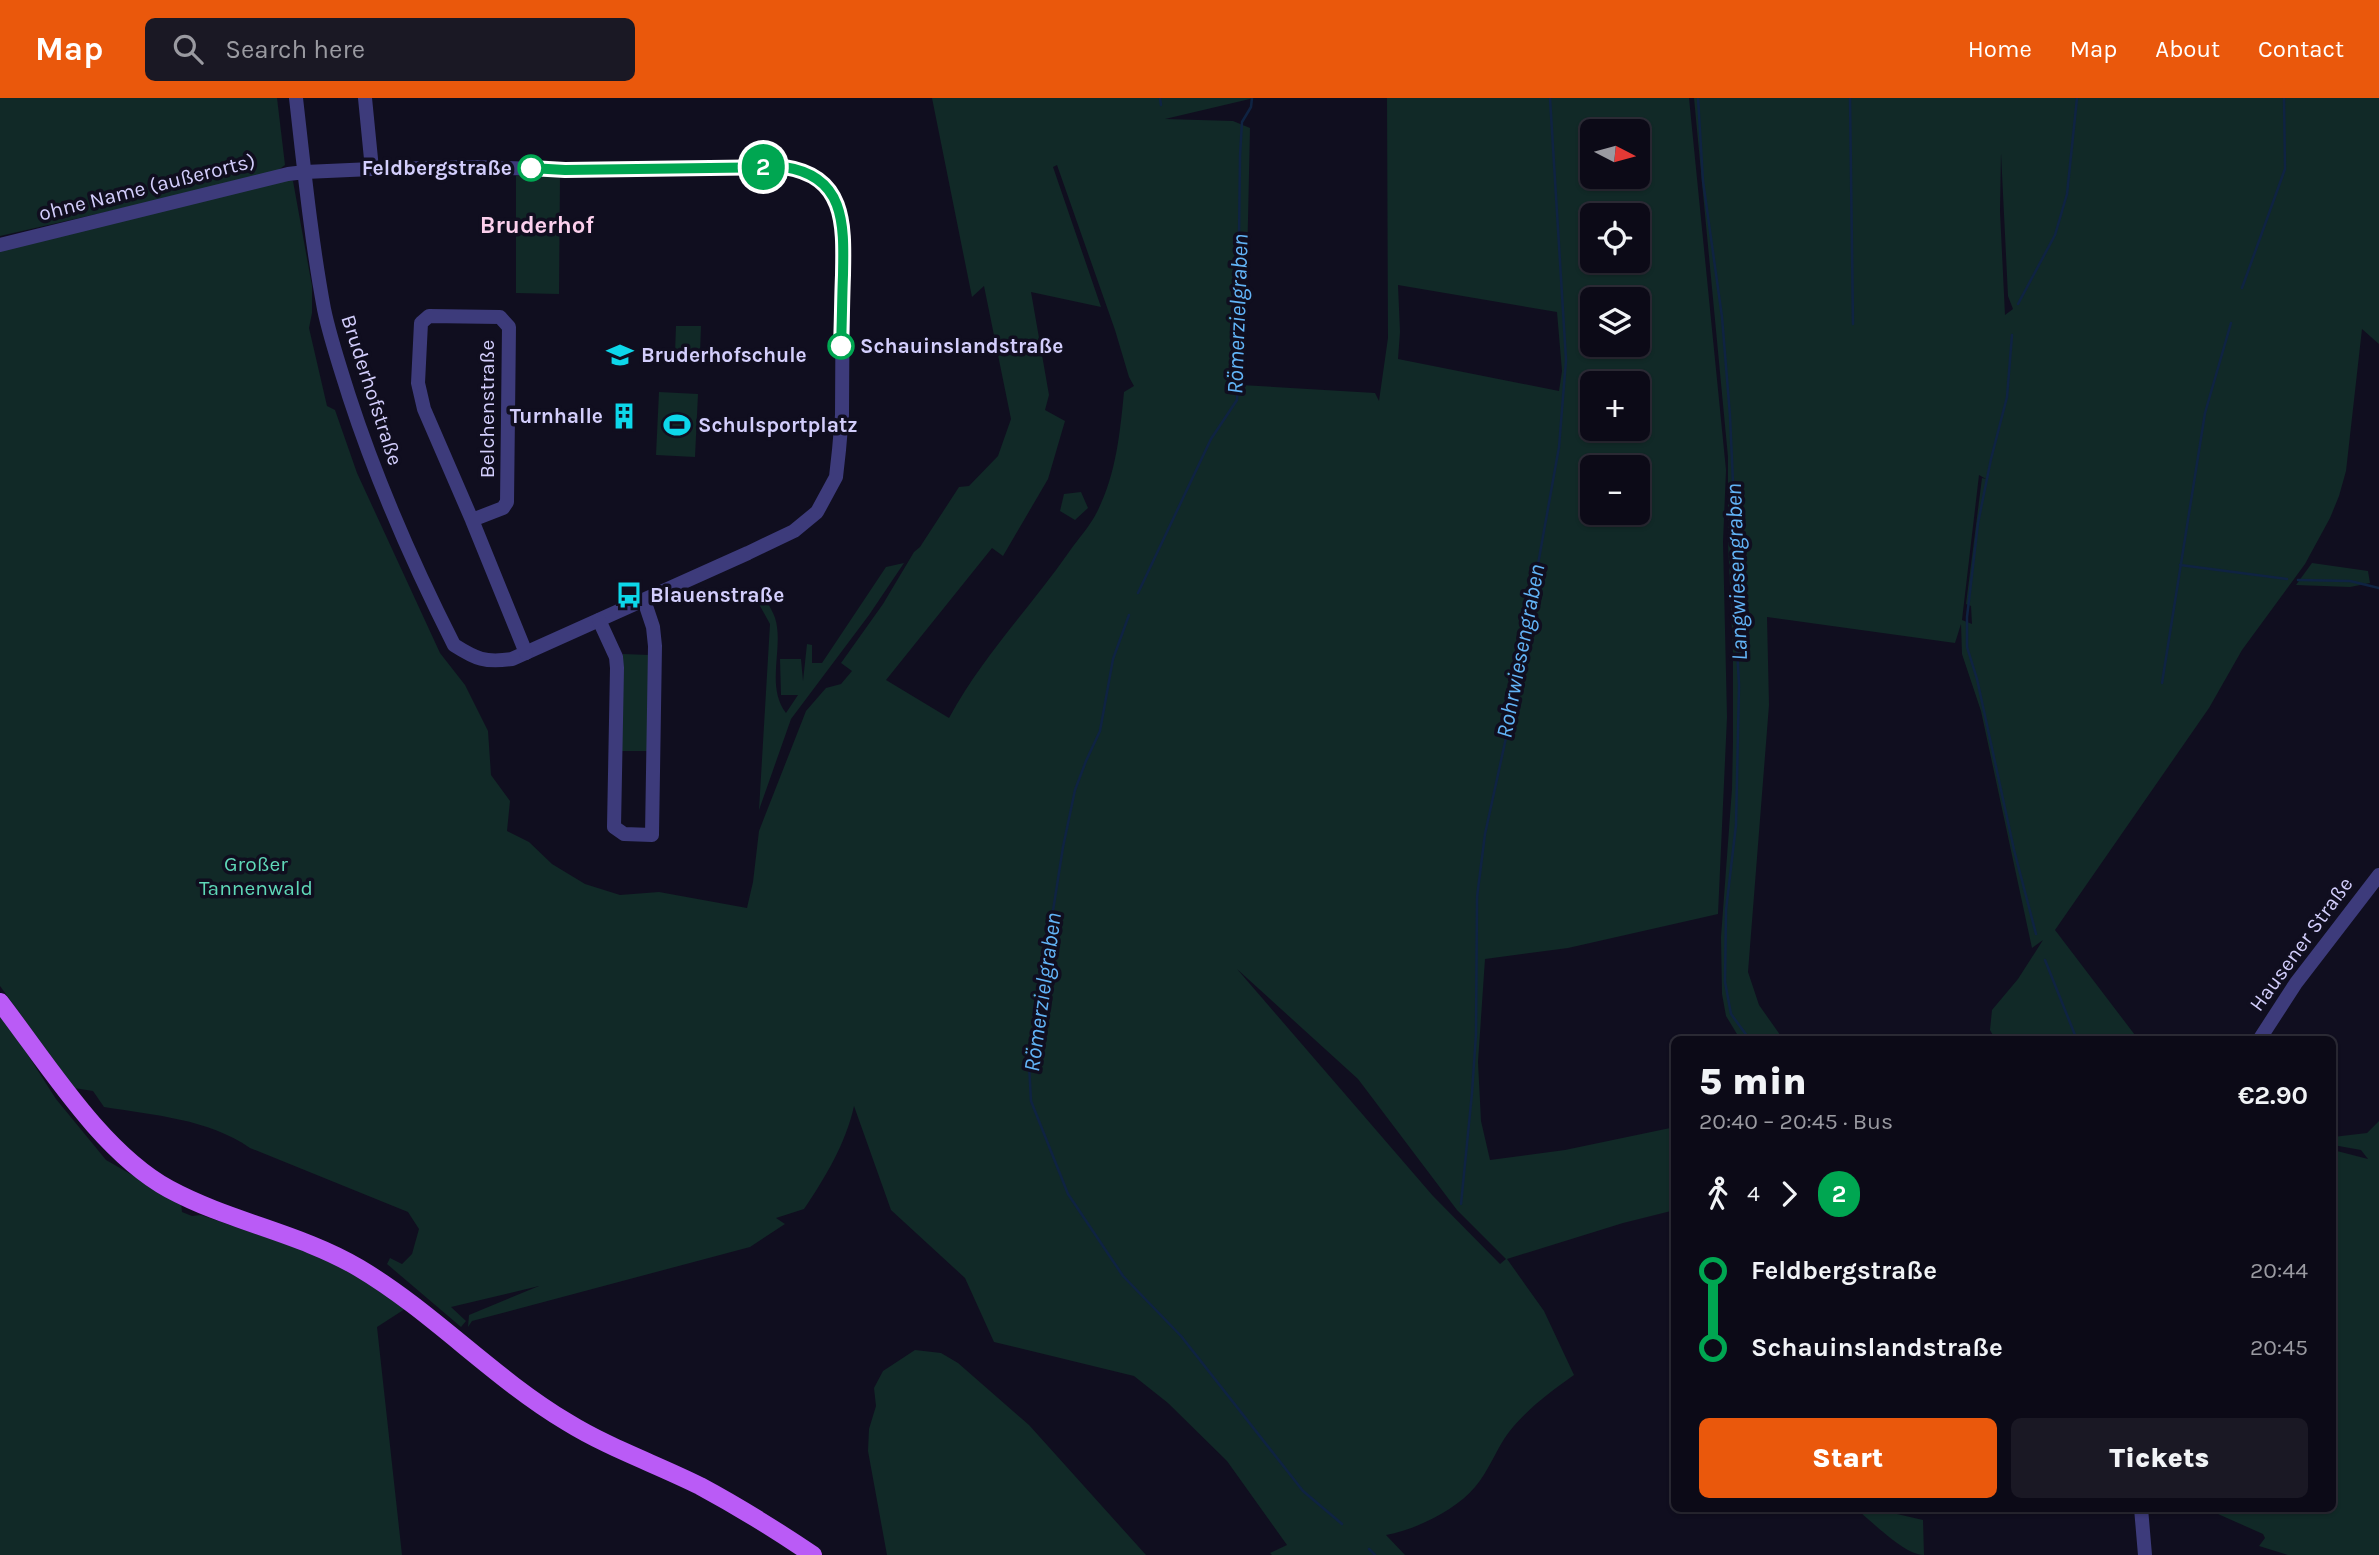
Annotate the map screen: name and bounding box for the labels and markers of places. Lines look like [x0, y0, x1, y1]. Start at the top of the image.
marker: Feldbergstraße [518, 155, 544, 181]
place label: Feldbergstraße [362, 156, 512, 180]
marker: Schauinslandstraße [828, 333, 854, 359]
place label: Schauinslandstraße [860, 334, 1063, 358]
school or university icon: Bruderhofschule [605, 340, 635, 370]
place label: Bruderhofschule [641, 343, 807, 367]
building icon: Turnhalle [609, 401, 639, 431]
place label: Turnhalle [510, 404, 603, 428]
sports icon: Schulsportplatz [662, 410, 692, 440]
place label: Schulsportplatz [698, 413, 858, 437]
bus stop icon: Blauenstraße [614, 580, 644, 610]
place label: Blauenstraße [650, 583, 784, 607]

